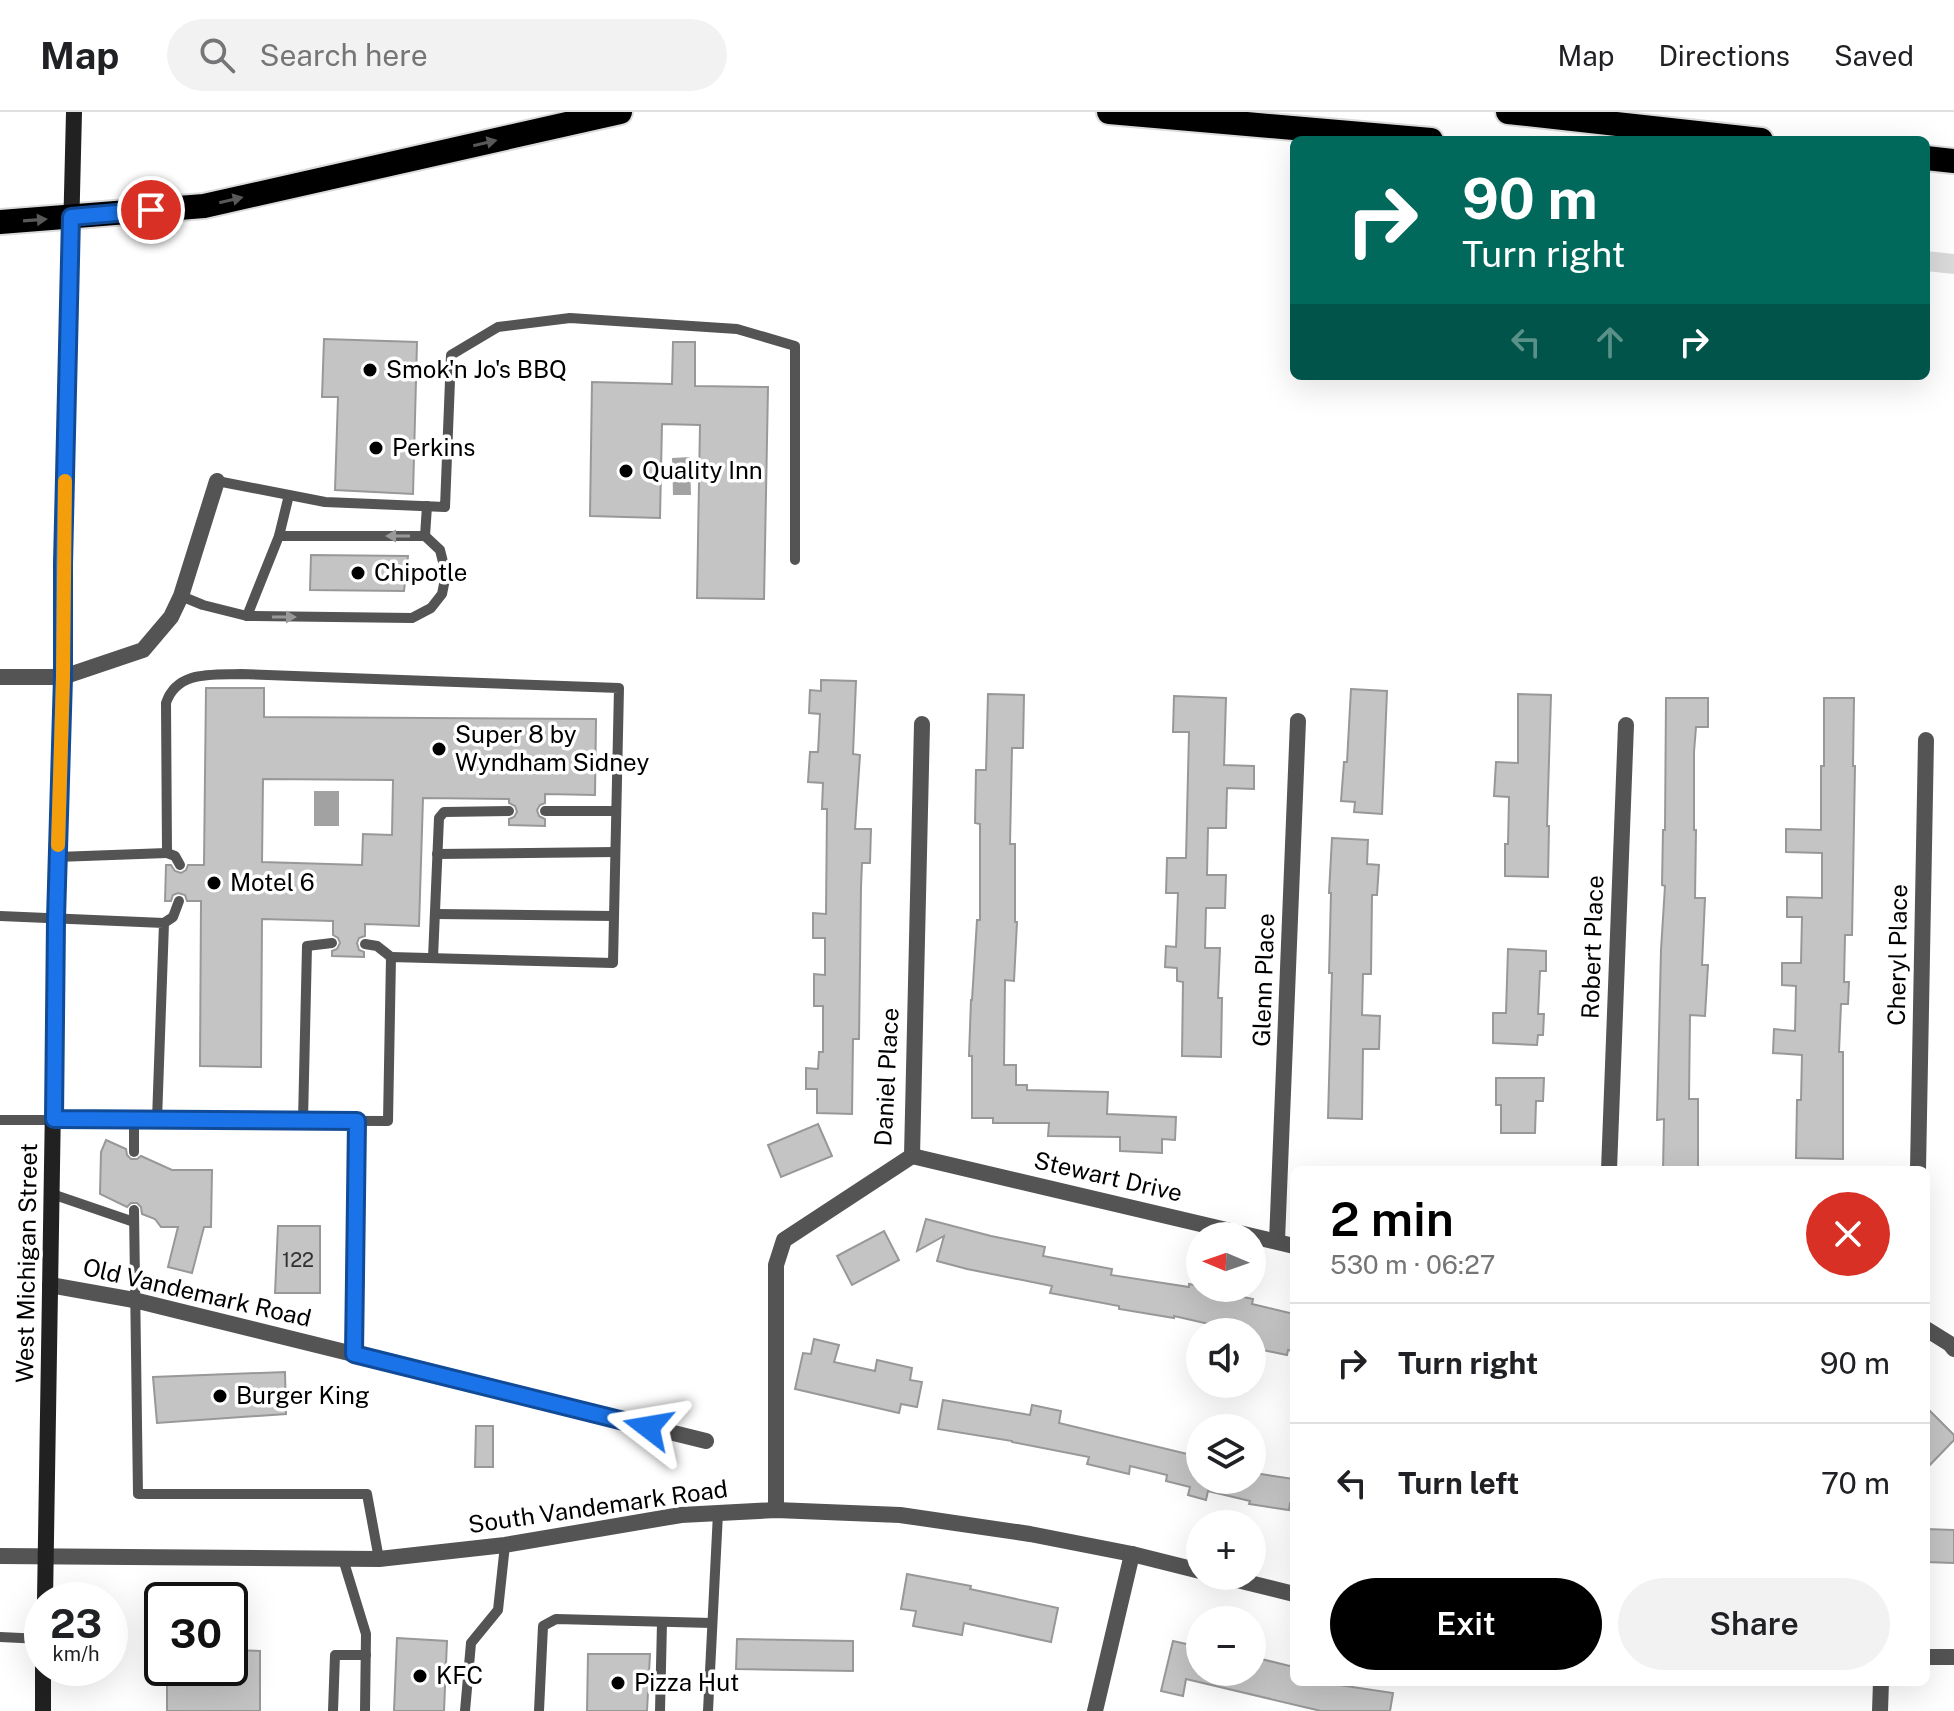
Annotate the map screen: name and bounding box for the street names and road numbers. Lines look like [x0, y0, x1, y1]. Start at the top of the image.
street label: Robert Place [1576, 875, 1609, 1019]
street label: Cheryl Place [1882, 884, 1912, 1026]
street label: Glenn Place [1247, 913, 1279, 1047]
street label: Daniel Place [868, 1007, 904, 1147]
street label: West Michigan Street [10, 1143, 42, 1383]
street label: Stewart Drive [1031, 1145, 1185, 1207]
street label: Old Vandemark Road [80, 1252, 314, 1332]
street label: South Vandemark Road [466, 1474, 729, 1538]

